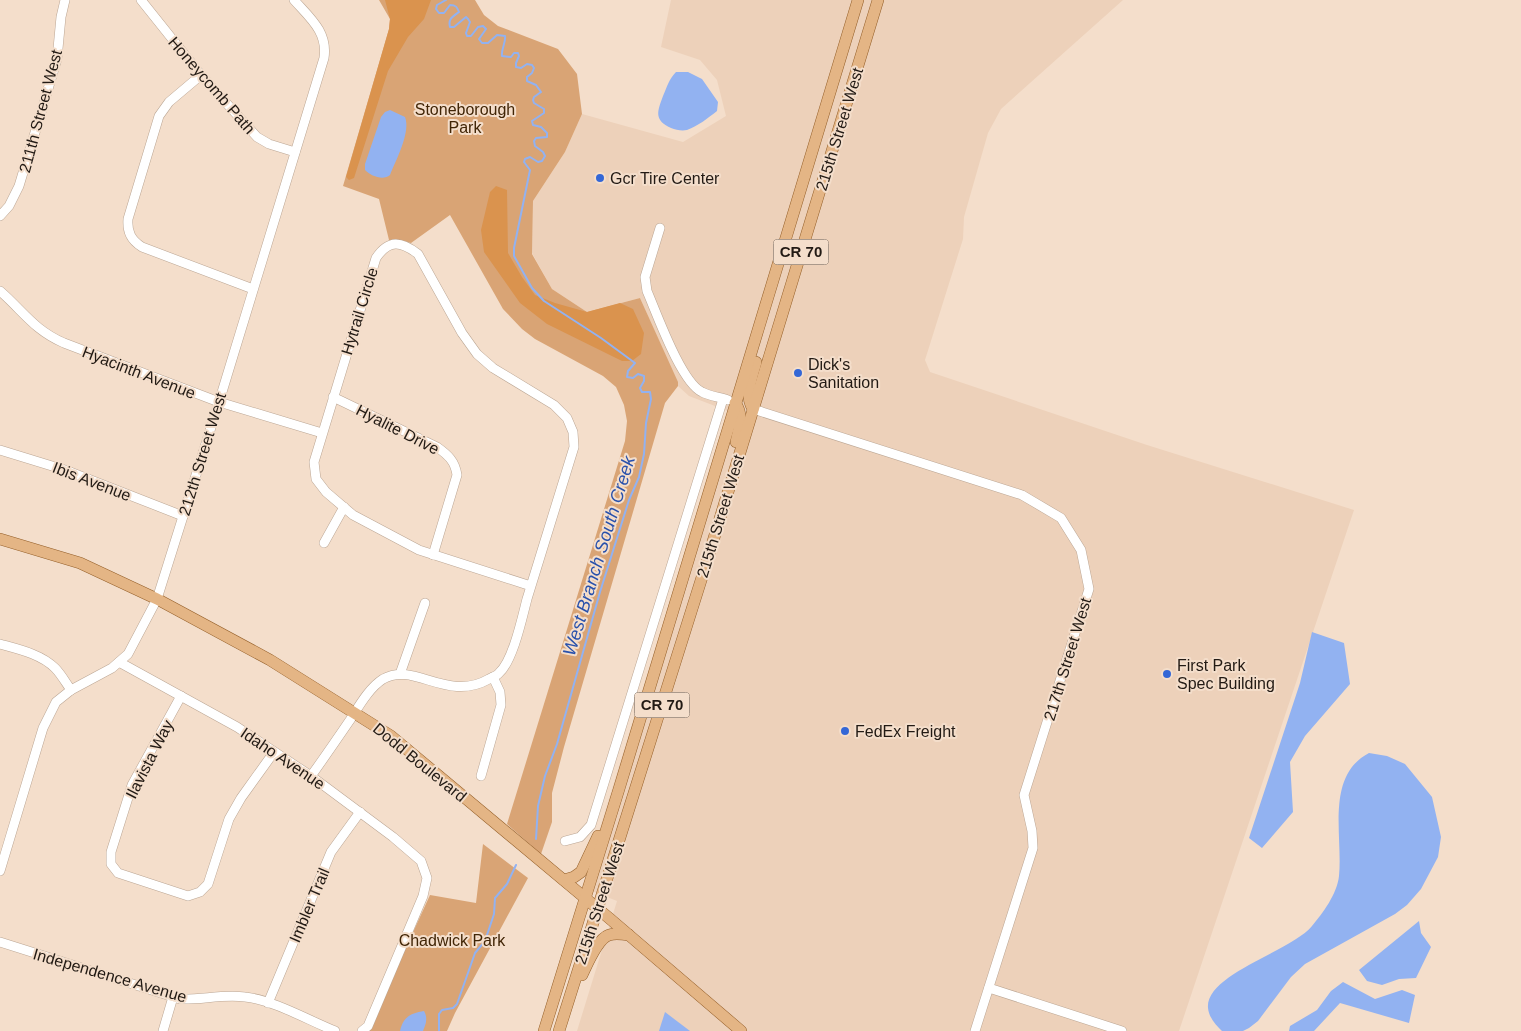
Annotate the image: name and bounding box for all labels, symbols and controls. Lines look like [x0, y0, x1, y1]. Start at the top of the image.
street label: Honeycomb Path [165, 33, 258, 137]
street label: 211th Street West [16, 47, 65, 174]
street label: 215th Street West [813, 65, 866, 193]
park label: Stoneborough Park [415, 101, 515, 136]
place label: Gcr Tire Center [610, 170, 720, 187]
marker: Gcr Tire Center [594, 172, 606, 184]
road number: CR 70 [774, 240, 828, 264]
street label: Hytrail Circle [338, 265, 381, 357]
street label: Hyacinth Avenue [80, 343, 198, 402]
place label: Dick's Sanitation [808, 356, 879, 391]
marker: Dick's Sanitation [792, 367, 804, 379]
street label: 212th Street West [176, 390, 229, 518]
street label: Hyalite Drive [354, 401, 442, 458]
street label: 215th Street West [694, 452, 747, 580]
water label: West Branch South Creek [559, 453, 639, 658]
street label: Ibis Avenue [50, 459, 133, 504]
street label: 217th Street West [1041, 595, 1094, 723]
place label: First Park Spec Building [1177, 657, 1275, 692]
marker: First Park Spec Building [1161, 668, 1173, 680]
road number: CR 70 [634, 692, 690, 718]
street label: Ilavista Way [122, 717, 176, 801]
street label: Dodd Boulevard [370, 720, 470, 805]
place label: FedEx Freight [855, 723, 956, 740]
street label: Idaho Avenue [238, 724, 328, 793]
marker: FedEx Freight [839, 725, 851, 737]
street label: 215th Street West [572, 839, 627, 967]
street label: Imbler Trail [286, 865, 333, 945]
park label: Chadwick Park [399, 932, 506, 949]
street label: Independence Avenue [31, 945, 189, 1006]

